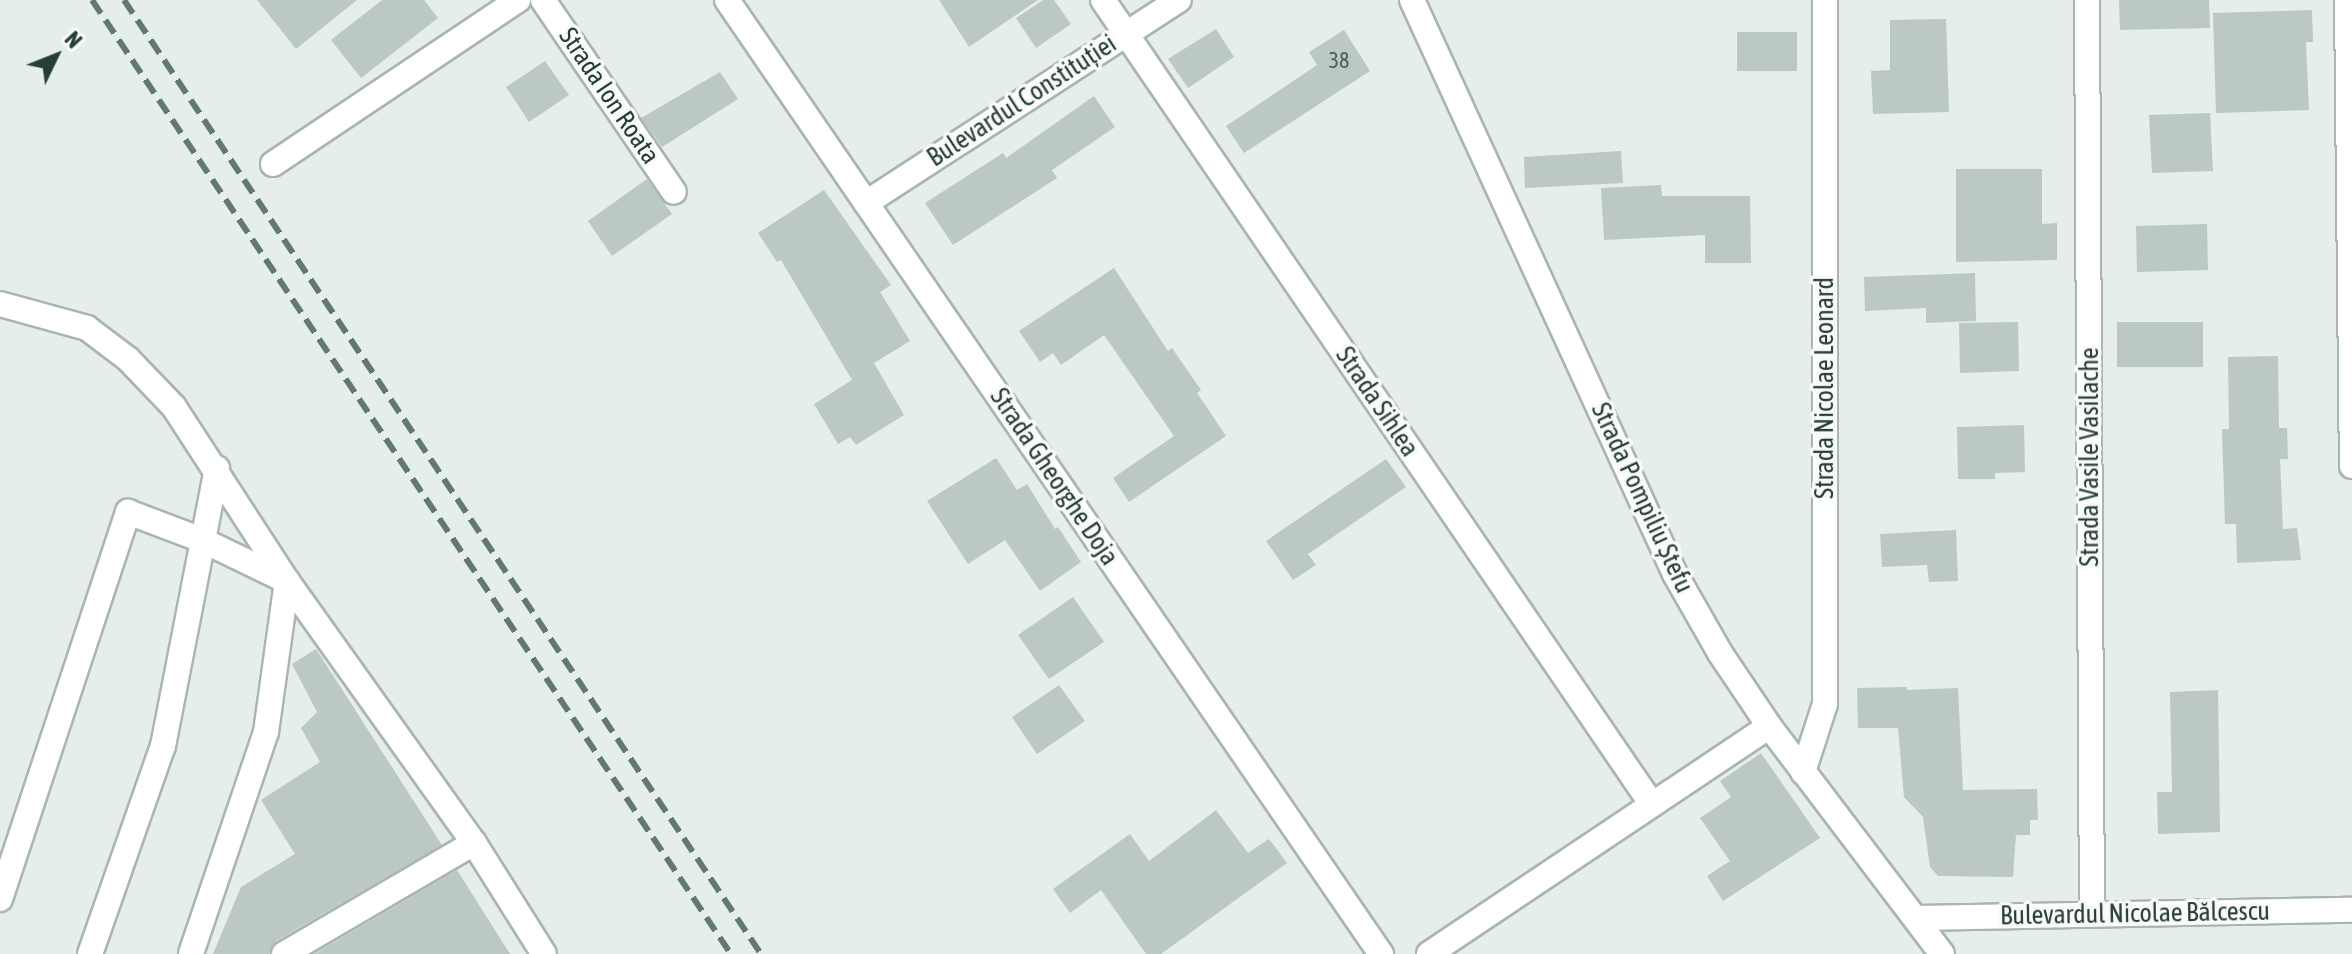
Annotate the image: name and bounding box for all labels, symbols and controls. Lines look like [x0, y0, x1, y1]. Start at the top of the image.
north arrow [16, 16, 96, 96]
street label: Strada Ion Roata [552, 22, 666, 170]
text: N [60, 26, 87, 53]
street label: Bulevardul Constituției [922, 28, 1122, 174]
house number: 38 [1329, 48, 1349, 74]
street label: Strada Nicolae Leonard [1809, 277, 1841, 499]
street label: Strada Sihlea [1329, 341, 1425, 463]
street label: Strada Vasile Vasilache [2074, 347, 2106, 567]
street label: Strada Gheorghe Doja [983, 383, 1125, 571]
street label: Strada Pompiliu Ștefu [1584, 398, 1700, 598]
street label: Bulevardul Nicolae Bălcescu [2000, 896, 2270, 932]

